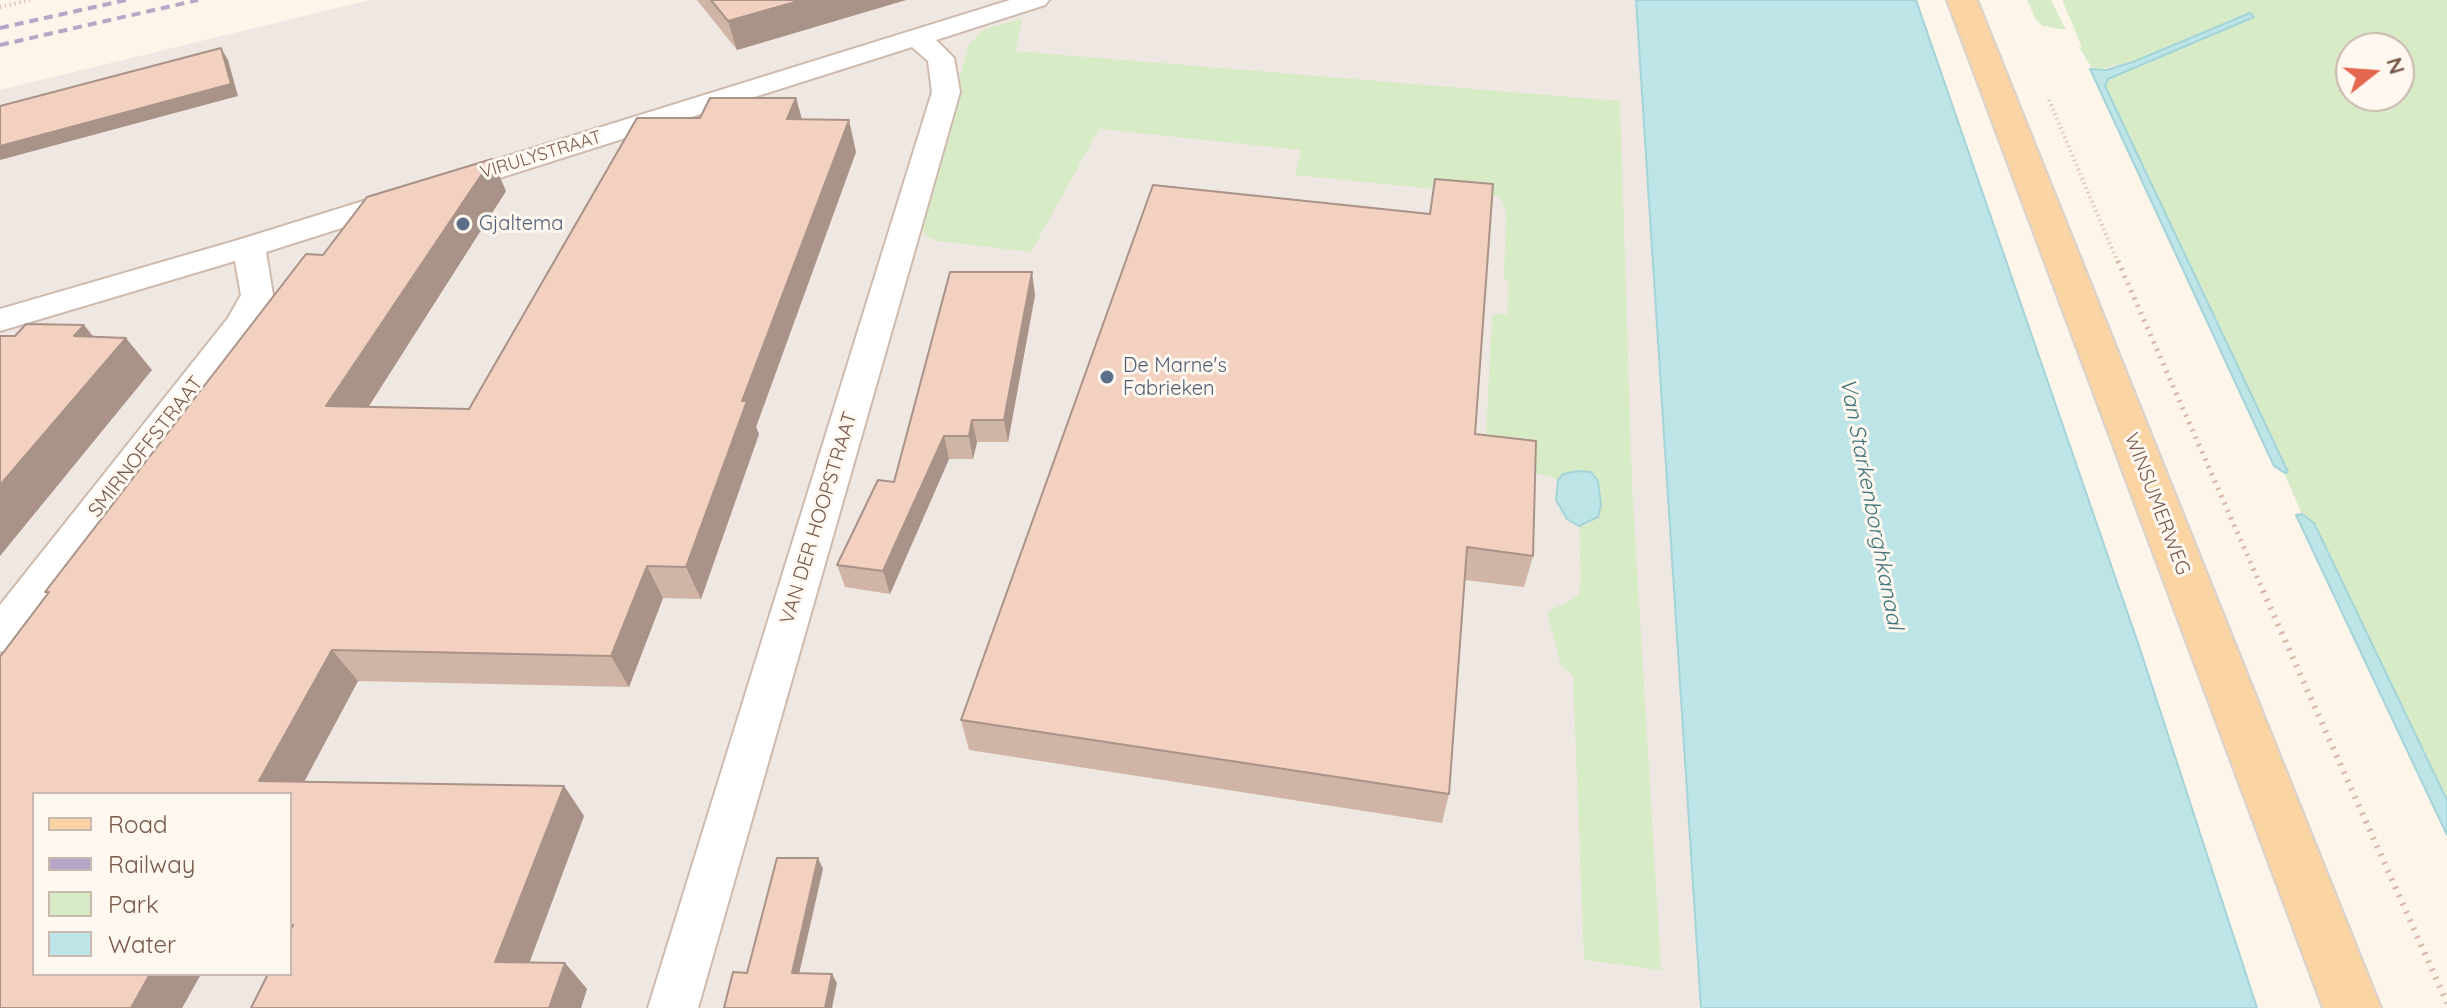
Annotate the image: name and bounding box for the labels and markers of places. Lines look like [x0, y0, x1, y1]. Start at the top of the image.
place label: Gjaltema [479, 212, 563, 236]
marker: Gjaltema [454, 215, 472, 233]
place label: De Marne's Fabrieken [1123, 354, 1227, 401]
marker: De Marne's Fabrieken [1098, 368, 1116, 386]

